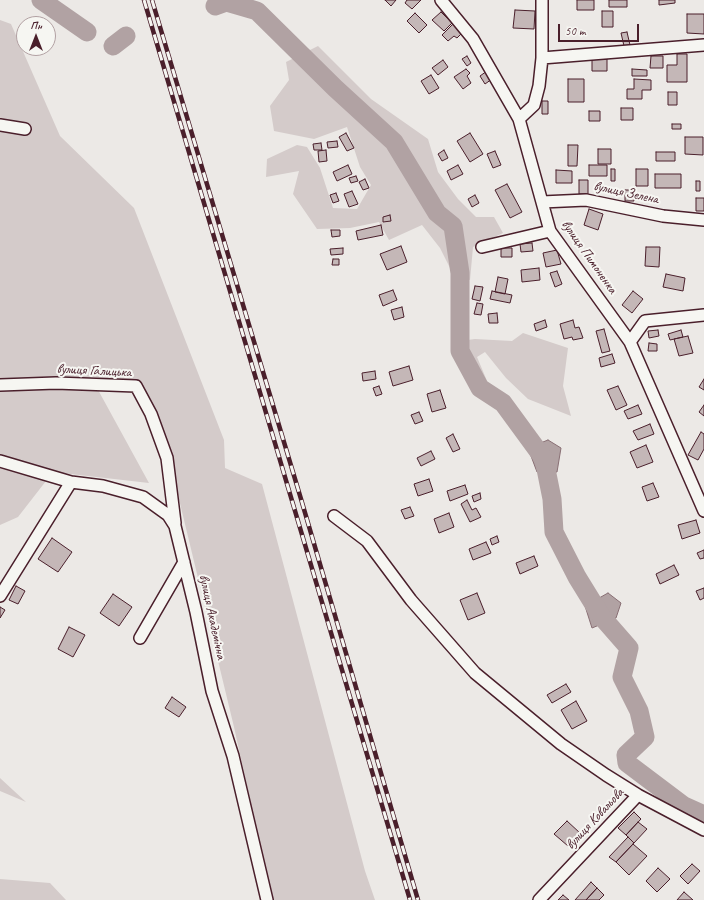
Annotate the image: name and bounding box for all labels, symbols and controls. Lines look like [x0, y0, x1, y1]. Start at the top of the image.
north arrow [16, 16, 56, 56]
scale bar [560, 16, 641, 42]
text: Пн [30, 18, 42, 32]
text: 50 m [565, 23, 585, 39]
street label: вулиця Зелена [592, 178, 660, 208]
street label: вулиця Пимоненка [557, 217, 621, 297]
street label: вулиця Галицька [56, 361, 132, 381]
street label: вулиця Академічна [195, 573, 229, 661]
street label: вулиця Ковальова [562, 785, 628, 853]

